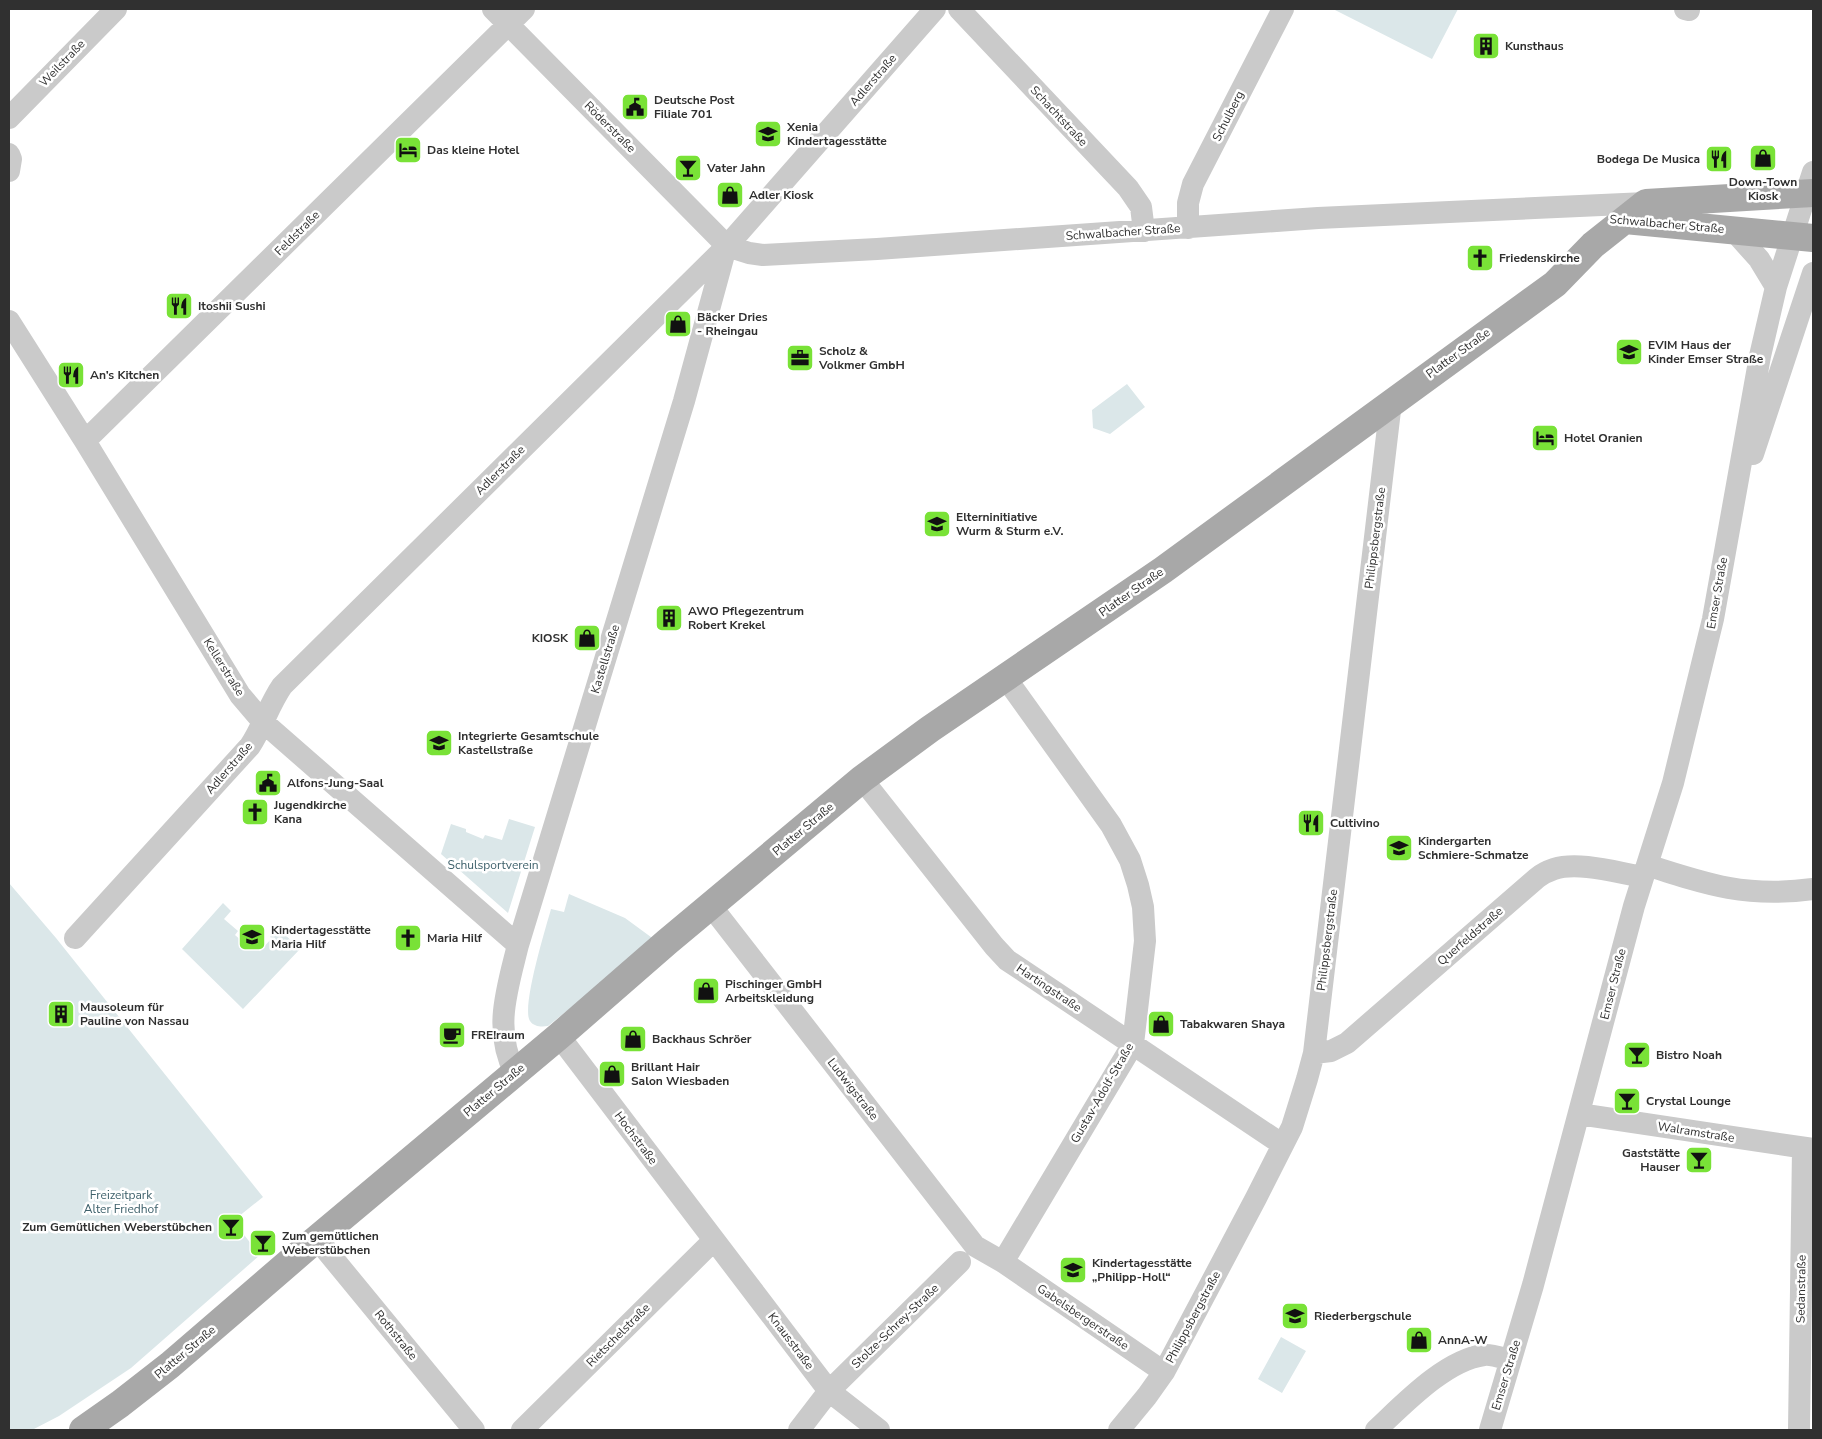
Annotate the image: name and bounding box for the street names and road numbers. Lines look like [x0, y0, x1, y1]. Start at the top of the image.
street label: Weilstraße [36, 36, 88, 90]
street label: Adlerstraße [846, 51, 900, 109]
street label: Schachtstraße [1027, 82, 1091, 150]
street label: Schulberg [1208, 88, 1248, 144]
street label: Röderstraße [581, 98, 639, 156]
street label: Feldstraße [271, 207, 323, 259]
street label: Schwalbacher Straße [1609, 211, 1725, 237]
street label: Schwalbacher Straße [1065, 220, 1181, 244]
street label: Platter Straße [1423, 324, 1493, 382]
street label: Adlerstraße [472, 442, 528, 498]
street label: Philippsbergstraße [1361, 486, 1389, 590]
street label: Emser Straße [1703, 556, 1731, 630]
street label: Platter Straße [1096, 564, 1166, 620]
street label: Kastellstraße [587, 623, 623, 695]
street label: Kellerstraße [200, 635, 248, 699]
street label: Adlerstraße [202, 739, 256, 797]
street label: Platter Straße [769, 799, 837, 859]
street label: Philippsbergstraße [1313, 888, 1341, 992]
street label: Querfeldstraße [1434, 903, 1506, 969]
street label: Emser Straße [1596, 947, 1630, 1021]
street label: Hartingstraße [1013, 960, 1085, 1016]
street label: Gustav-Adolf-Straße [1067, 1040, 1137, 1146]
street label: Ludwigstraße [824, 1055, 882, 1123]
street label: Platter Straße [460, 1060, 528, 1120]
street label: Hochstraße [611, 1108, 661, 1168]
street label: Walramstraße [1656, 1118, 1736, 1146]
street label: Sedanstraße [1792, 1255, 1810, 1323]
street label: Philippsbergstraße [1162, 1268, 1224, 1366]
street label: Stolze-Schrey-Straße [848, 1280, 942, 1372]
street label: Gabelsbergerstraße [1034, 1280, 1132, 1354]
street label: Rietschelstraße [583, 1300, 653, 1370]
street label: Rothstraße [371, 1307, 421, 1363]
street label: Knausstraße [764, 1309, 818, 1373]
street label: Platter Straße [151, 1322, 219, 1382]
street label: Emser Straße [1488, 1338, 1524, 1412]

